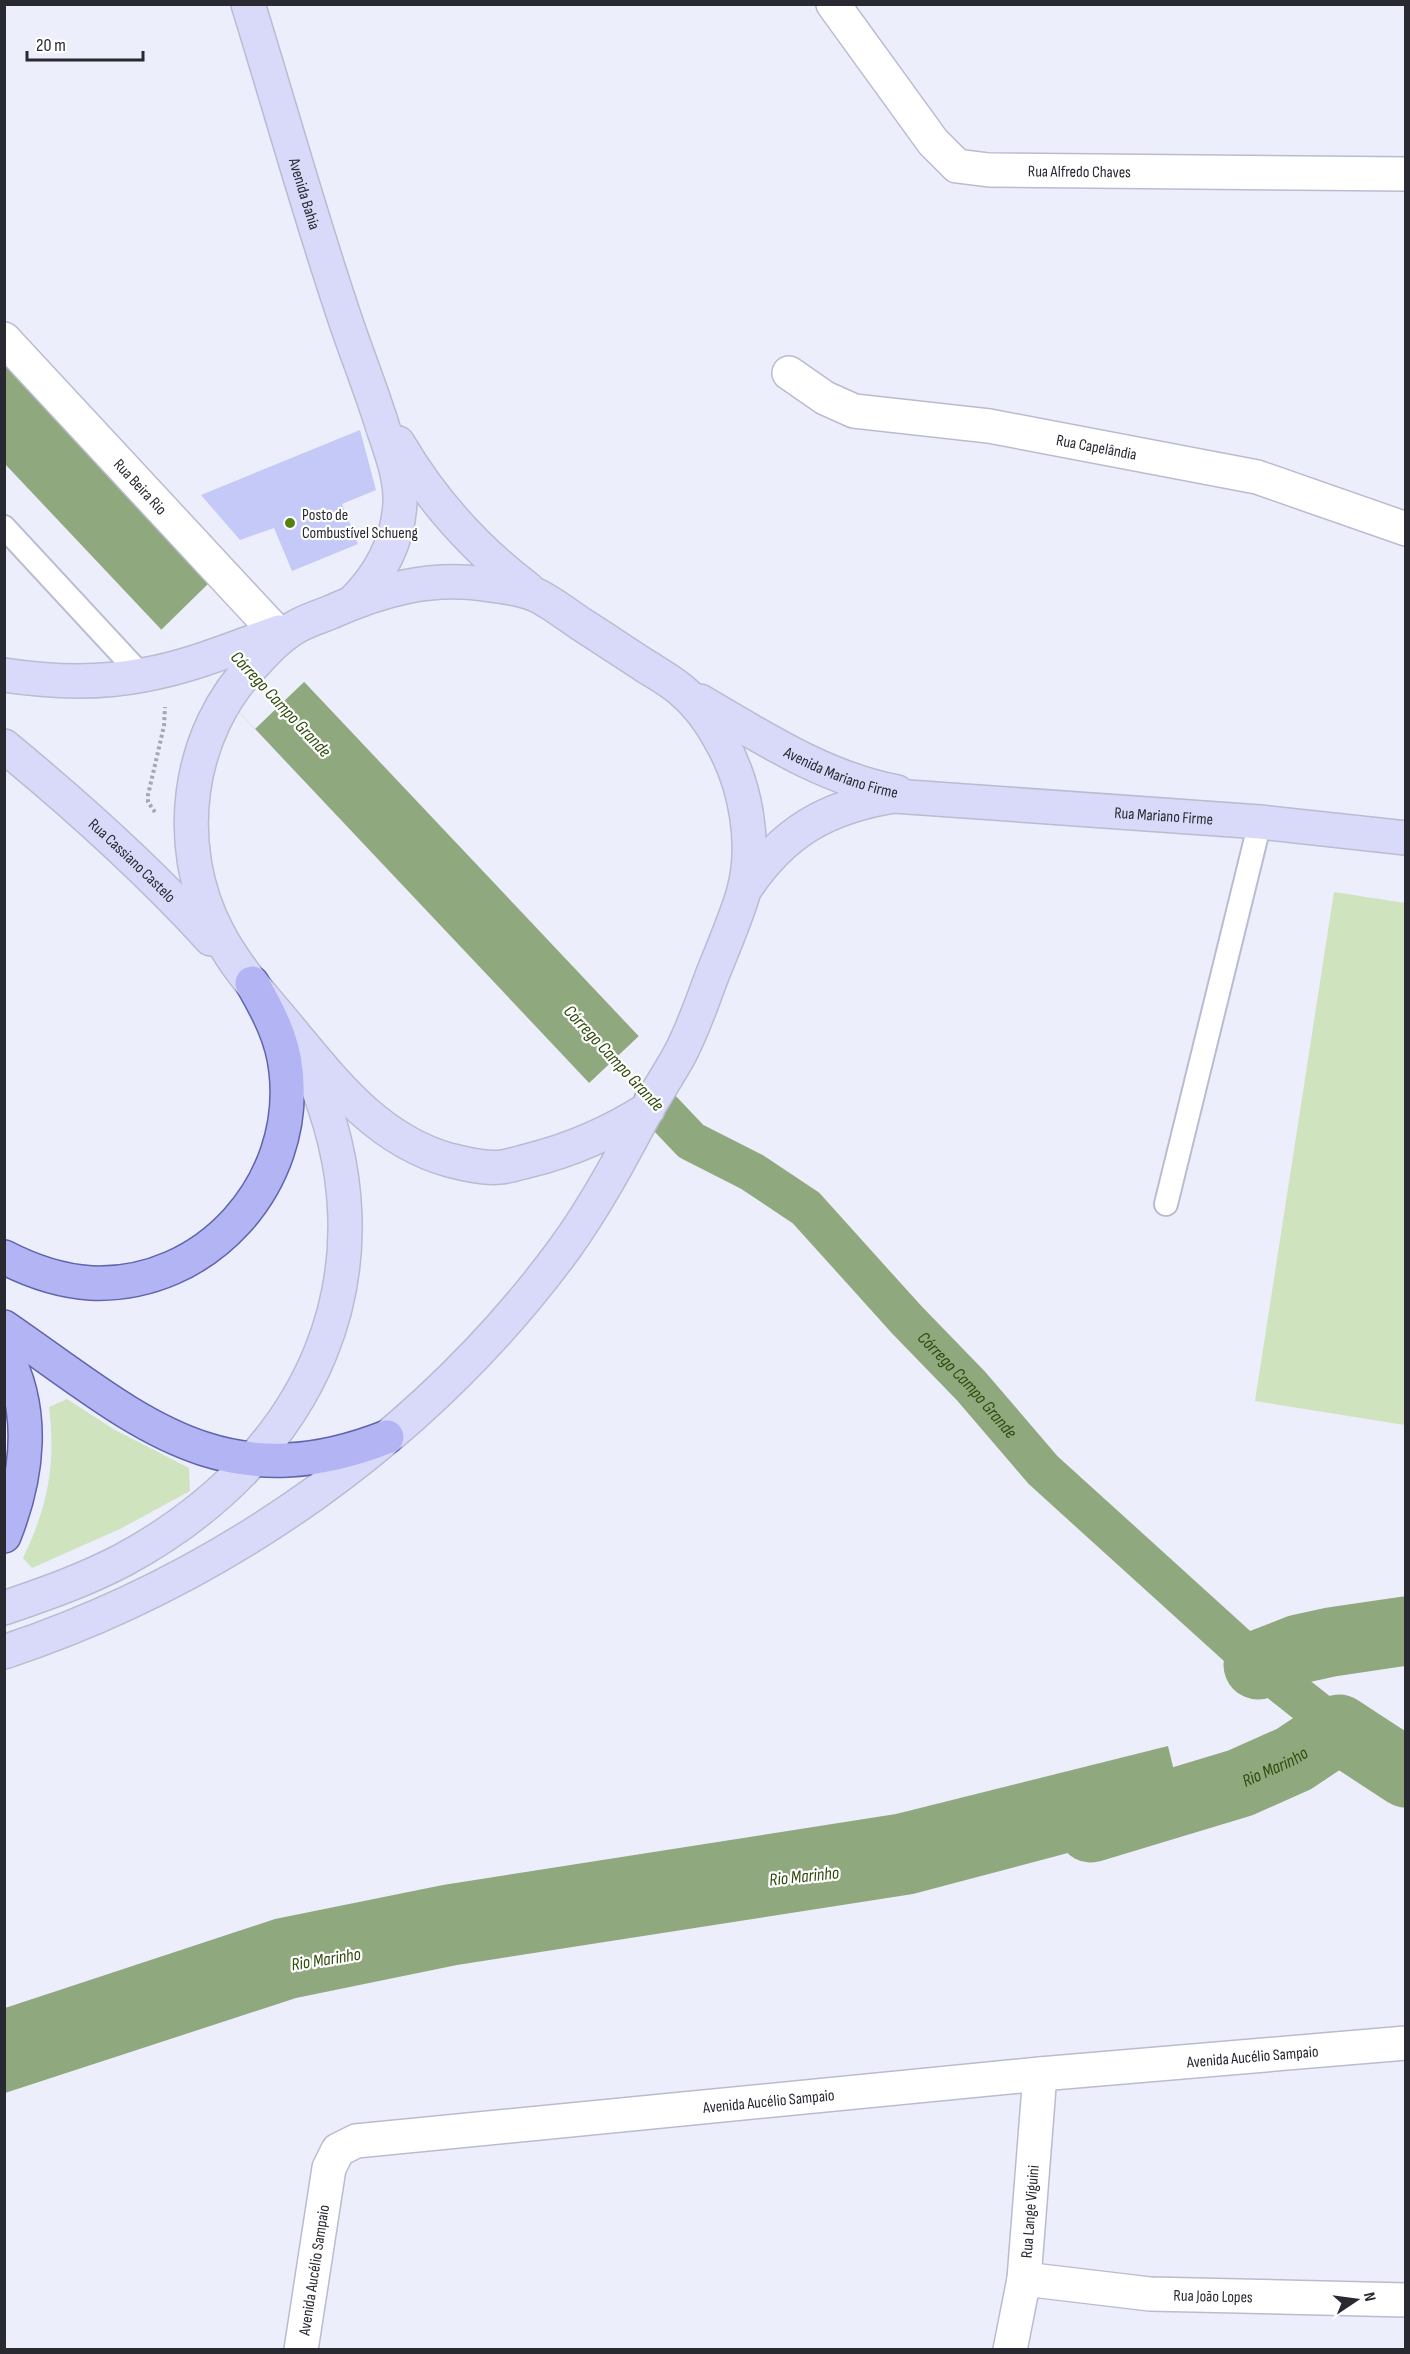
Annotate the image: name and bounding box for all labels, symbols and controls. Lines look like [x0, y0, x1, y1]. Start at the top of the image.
scale bar [27, 24, 142, 62]
text: 20 m [36, 35, 66, 56]
street label: Avenida Bahia [284, 155, 324, 232]
street label: Rua Alfredo Chaves [1028, 162, 1131, 182]
street label: Rua Capelândia [1055, 431, 1138, 465]
street label: Rua Beira Rio [109, 455, 170, 519]
place label: Posto de Combustível Schueng [302, 506, 418, 543]
marker: Posto de Combustível Schueng [283, 516, 297, 530]
water label: Córrego Campo Grande [226, 647, 335, 762]
street label: Avenida Mariano Firme [780, 743, 900, 803]
street label: Rua Mariano Firme [1114, 804, 1214, 830]
street label: Rua Cassiano Castelo [84, 815, 179, 907]
water label: Córrego Campo Grande [559, 1001, 668, 1116]
water label: Córrego Campo Grande [913, 1327, 1021, 1443]
water label: Rio Marinho [1239, 1742, 1313, 1792]
water label: Rio Marinho [768, 1862, 841, 1891]
water label: Rio Marinho [290, 1944, 363, 1975]
street label: Avenida Aucélio Sampaio [1185, 2042, 1319, 2073]
street label: Avenida Aucélio Sampaio [701, 2086, 835, 2118]
street label: Rua Lange Viguini [1018, 2164, 1044, 2259]
street label: Avenida Aucélio Sampaio [295, 2204, 334, 2338]
north arrow [1326, 2270, 1386, 2330]
street label: Rua João Lopes [1173, 2287, 1253, 2307]
text: N [1359, 2291, 1379, 2303]

